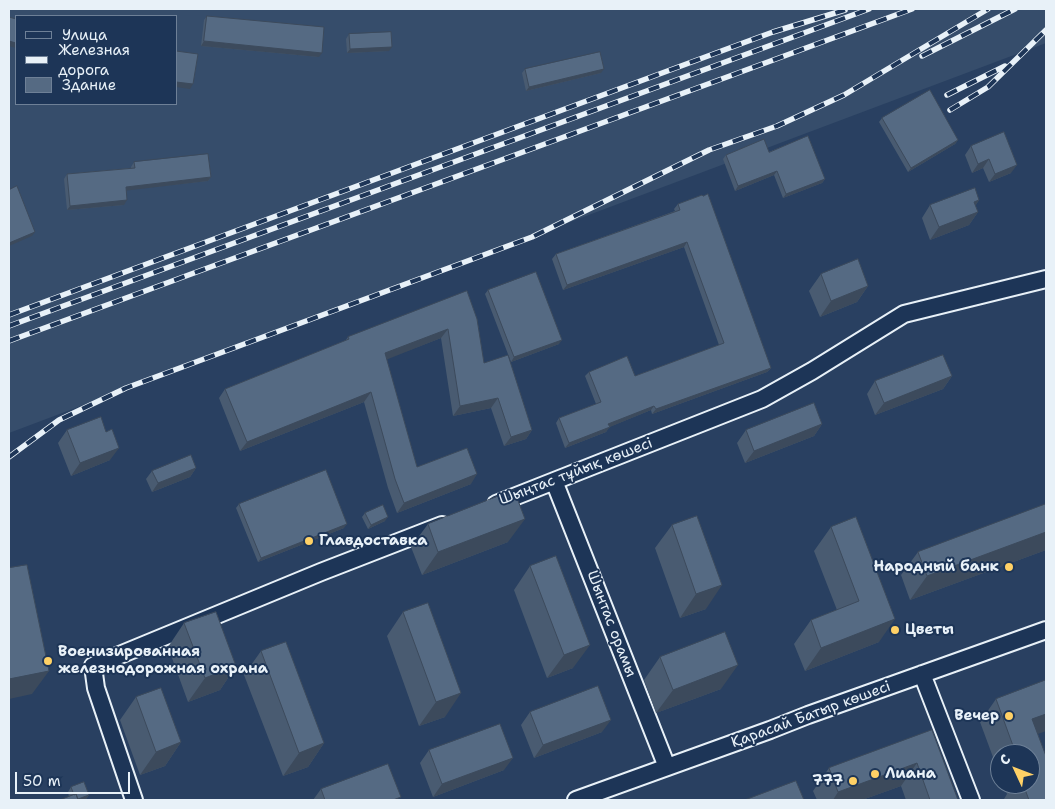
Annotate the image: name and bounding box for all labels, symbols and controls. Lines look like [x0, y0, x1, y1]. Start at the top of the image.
legend [15, 15, 178, 105]
text: Улица [62, 25, 107, 45]
text: Железная дорога [58, 40, 130, 80]
text: Здание [62, 75, 116, 95]
street label: Шыңтас тұйық көшесі [497, 434, 655, 510]
place label: Главдоставка [319, 532, 427, 550]
marker: Главдоставка [303, 535, 315, 547]
place label: Народный банк [873, 558, 999, 576]
marker: Народный банк [1003, 561, 1015, 573]
street label: Шынтас орамы [582, 568, 640, 680]
place label: Цветы [905, 621, 954, 639]
marker: Цветы [889, 624, 901, 636]
place label: Военизированная железнодорожная охрана [58, 643, 268, 678]
marker: Военизированная железнодорожная охрана [42, 655, 54, 667]
street label: Қарасай Батыр көшесі [729, 678, 893, 752]
place label: Вечер [954, 707, 999, 725]
marker: Вечер [1003, 710, 1015, 722]
north arrow [990, 744, 1040, 794]
text: С [995, 750, 1014, 769]
scale bar [18, 762, 132, 794]
place label: Лиана [885, 765, 936, 783]
marker: Лиана [869, 768, 881, 780]
text: 50 m [23, 771, 61, 791]
place label: 777 [812, 772, 843, 790]
marker: 777 [847, 775, 859, 787]

